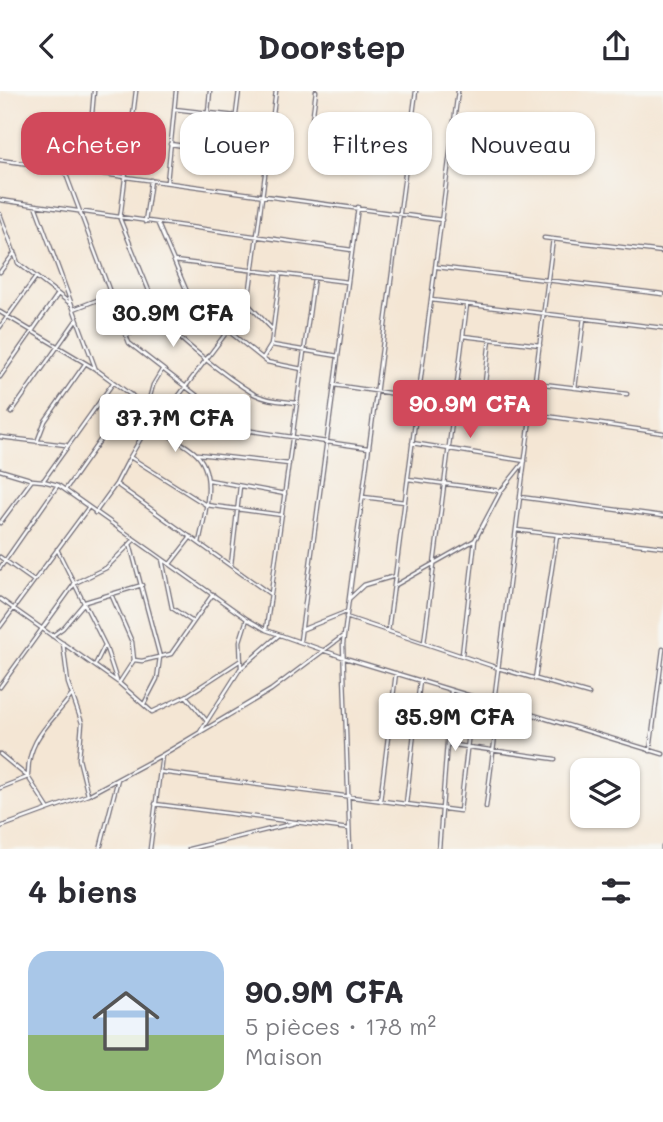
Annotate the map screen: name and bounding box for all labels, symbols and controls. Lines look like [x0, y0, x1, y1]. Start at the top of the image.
text: Doorstep [257, 25, 406, 67]
icon: back [28, 27, 66, 65]
icon: share [597, 27, 635, 65]
chip: Acheter [21, 112, 166, 175]
chip: Louer [180, 112, 294, 175]
chip: Filtres [308, 112, 432, 175]
chip: Nouveau [446, 112, 595, 175]
pin: 30.9M CFA [93, 289, 253, 349]
text: 30.9M CFA [112, 297, 234, 327]
pin: 90.9M CFA [390, 381, 550, 440]
text: 90.9M CFA [409, 388, 531, 418]
pin: 37.7M CFA [95, 395, 255, 454]
text: 37.7M CFA [116, 402, 234, 432]
pin: 35.9M CFA [375, 693, 535, 753]
text: 35.9M CFA [395, 701, 515, 731]
map controls [570, 758, 640, 828]
button: layers [570, 758, 640, 828]
text: 4 biens [28, 871, 137, 911]
icon: filters [597, 872, 635, 910]
text: 90.9M CFA [245, 971, 404, 1011]
icon: home [84, 979, 168, 1063]
text: 5 pièces · 178 m² [245, 1011, 436, 1041]
text: Maison [245, 1041, 322, 1071]

